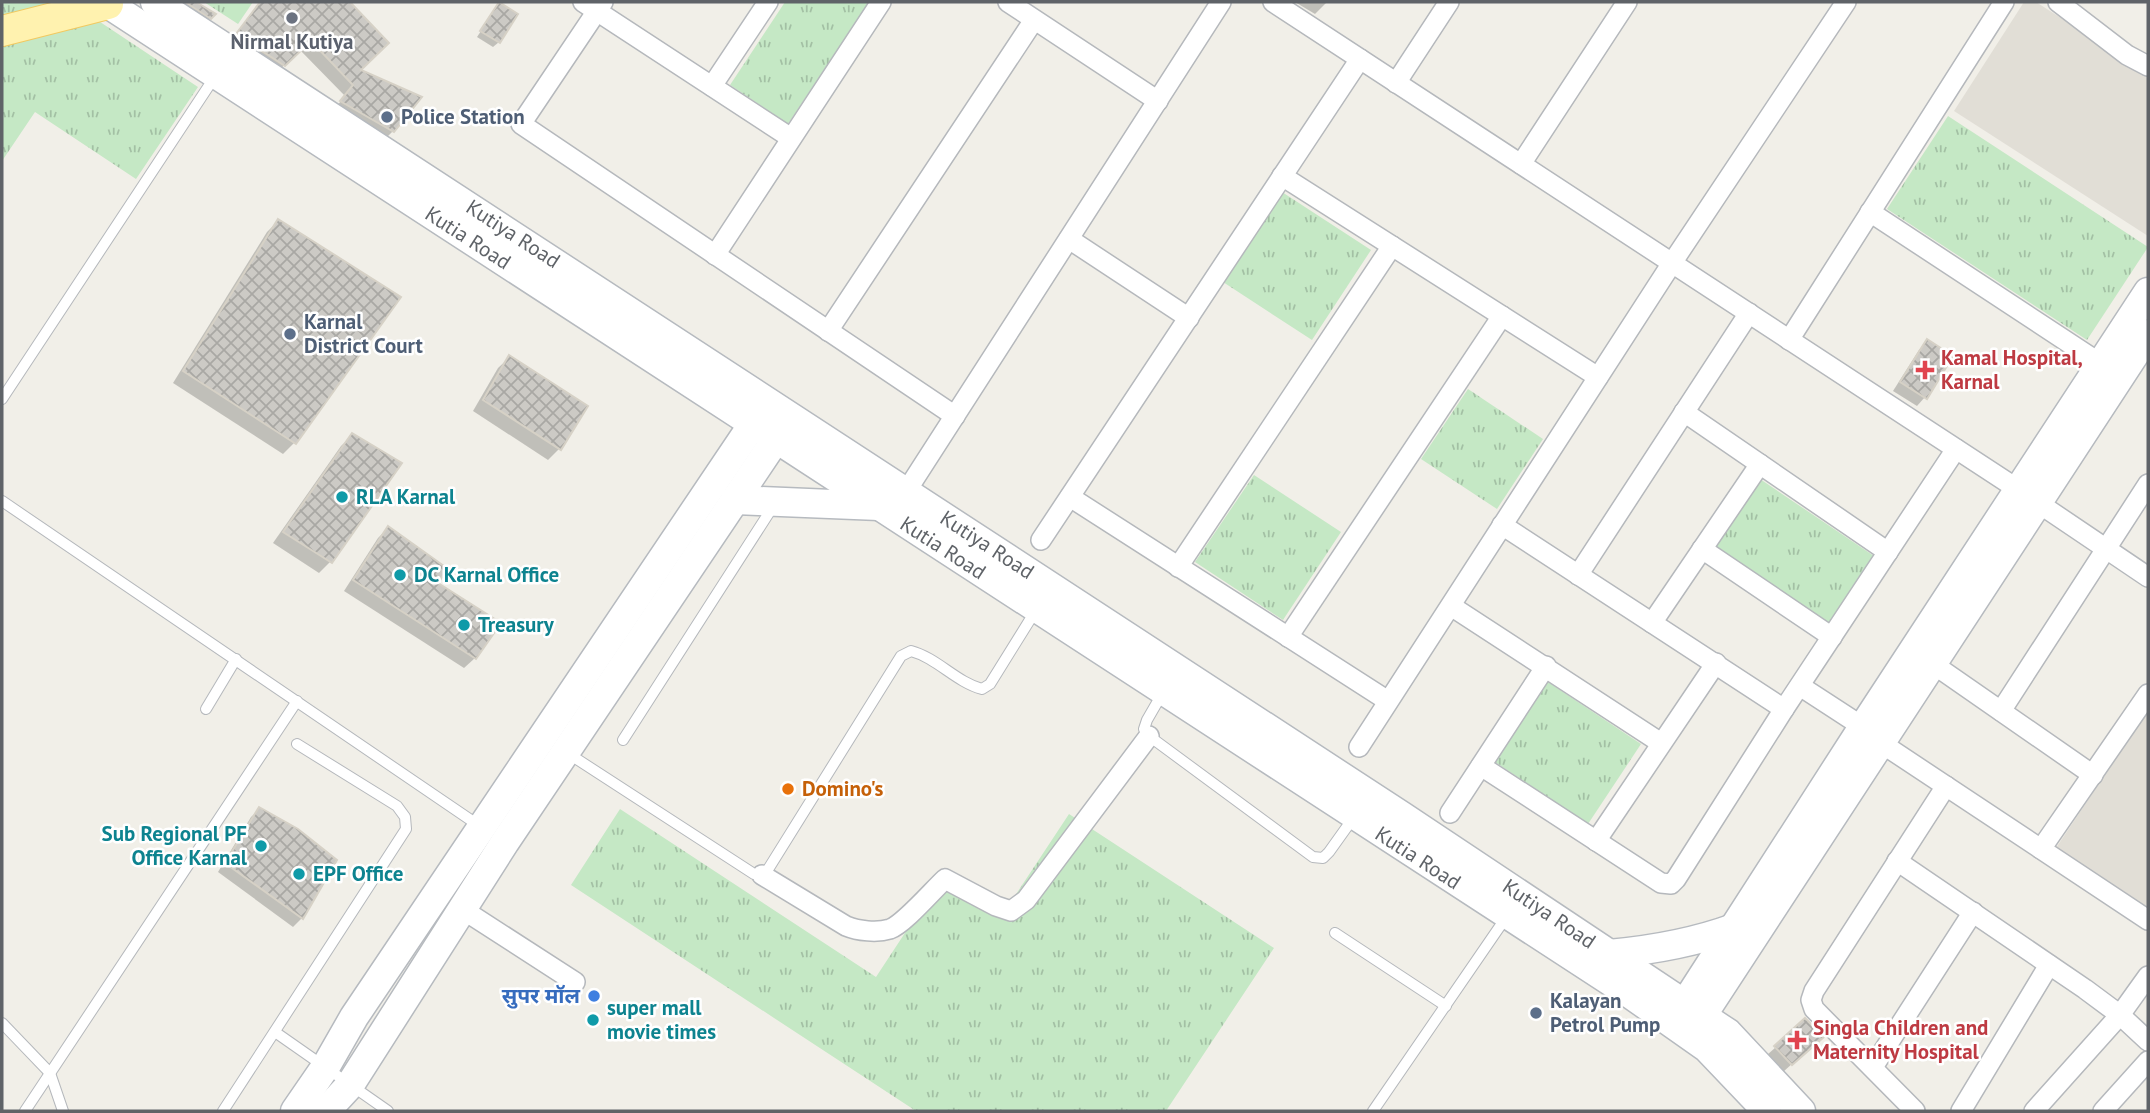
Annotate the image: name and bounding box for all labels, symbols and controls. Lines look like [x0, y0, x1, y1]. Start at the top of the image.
marker: Nirmal Kutiya [284, 10, 300, 26]
place label: Nirmal Kutiya [231, 28, 353, 55]
place label: Police Station [401, 103, 525, 130]
marker: Police Station [379, 109, 395, 125]
street label: Kutiya Road [461, 193, 565, 274]
street label: Kutia Road [420, 200, 516, 275]
place label: Karnal District Court [304, 308, 423, 359]
marker: Karnal District Court [282, 326, 298, 342]
place label: Kamal Hospital, Karnal [1941, 344, 2083, 395]
marker: Kamal Hospital, Karnal [1915, 360, 1935, 380]
place label: RLA Karnal [356, 483, 456, 510]
marker: RLA Karnal [334, 489, 350, 505]
street label: Kutiya Road [935, 504, 1039, 585]
street label: Kutia Road [895, 510, 991, 585]
place label: DC Karnal Office [414, 561, 559, 588]
marker: DC Karnal Office [392, 567, 408, 583]
place label: Treasury [478, 611, 555, 638]
marker: Treasury [456, 617, 472, 633]
place label: Domino's [802, 775, 883, 802]
marker: Domino's [780, 781, 796, 797]
place label: Sub Regional PF Office Karnal [102, 820, 248, 871]
street label: Kutia Road [1370, 820, 1466, 895]
marker: Sub Regional PF Office Karnal [253, 838, 269, 854]
place label: EPF Office [313, 860, 404, 887]
marker: EPF Office [291, 866, 307, 882]
street label: Kutiya Road [1498, 873, 1601, 955]
place label: सुपर मॉल [502, 982, 580, 1009]
place label: Kalayan Petrol Pump [1550, 987, 1660, 1038]
marker: सुपर मॉल [586, 988, 602, 1004]
place label: super mall movie times [607, 994, 716, 1045]
marker: Kalayan Petrol Pump [1528, 1005, 1544, 1021]
marker: super mall movie times [585, 1012, 601, 1028]
place label: Singla Children and Maternity Hospital [1813, 1014, 1988, 1065]
marker: Singla Children and Maternity Hospital [1787, 1030, 1807, 1050]

